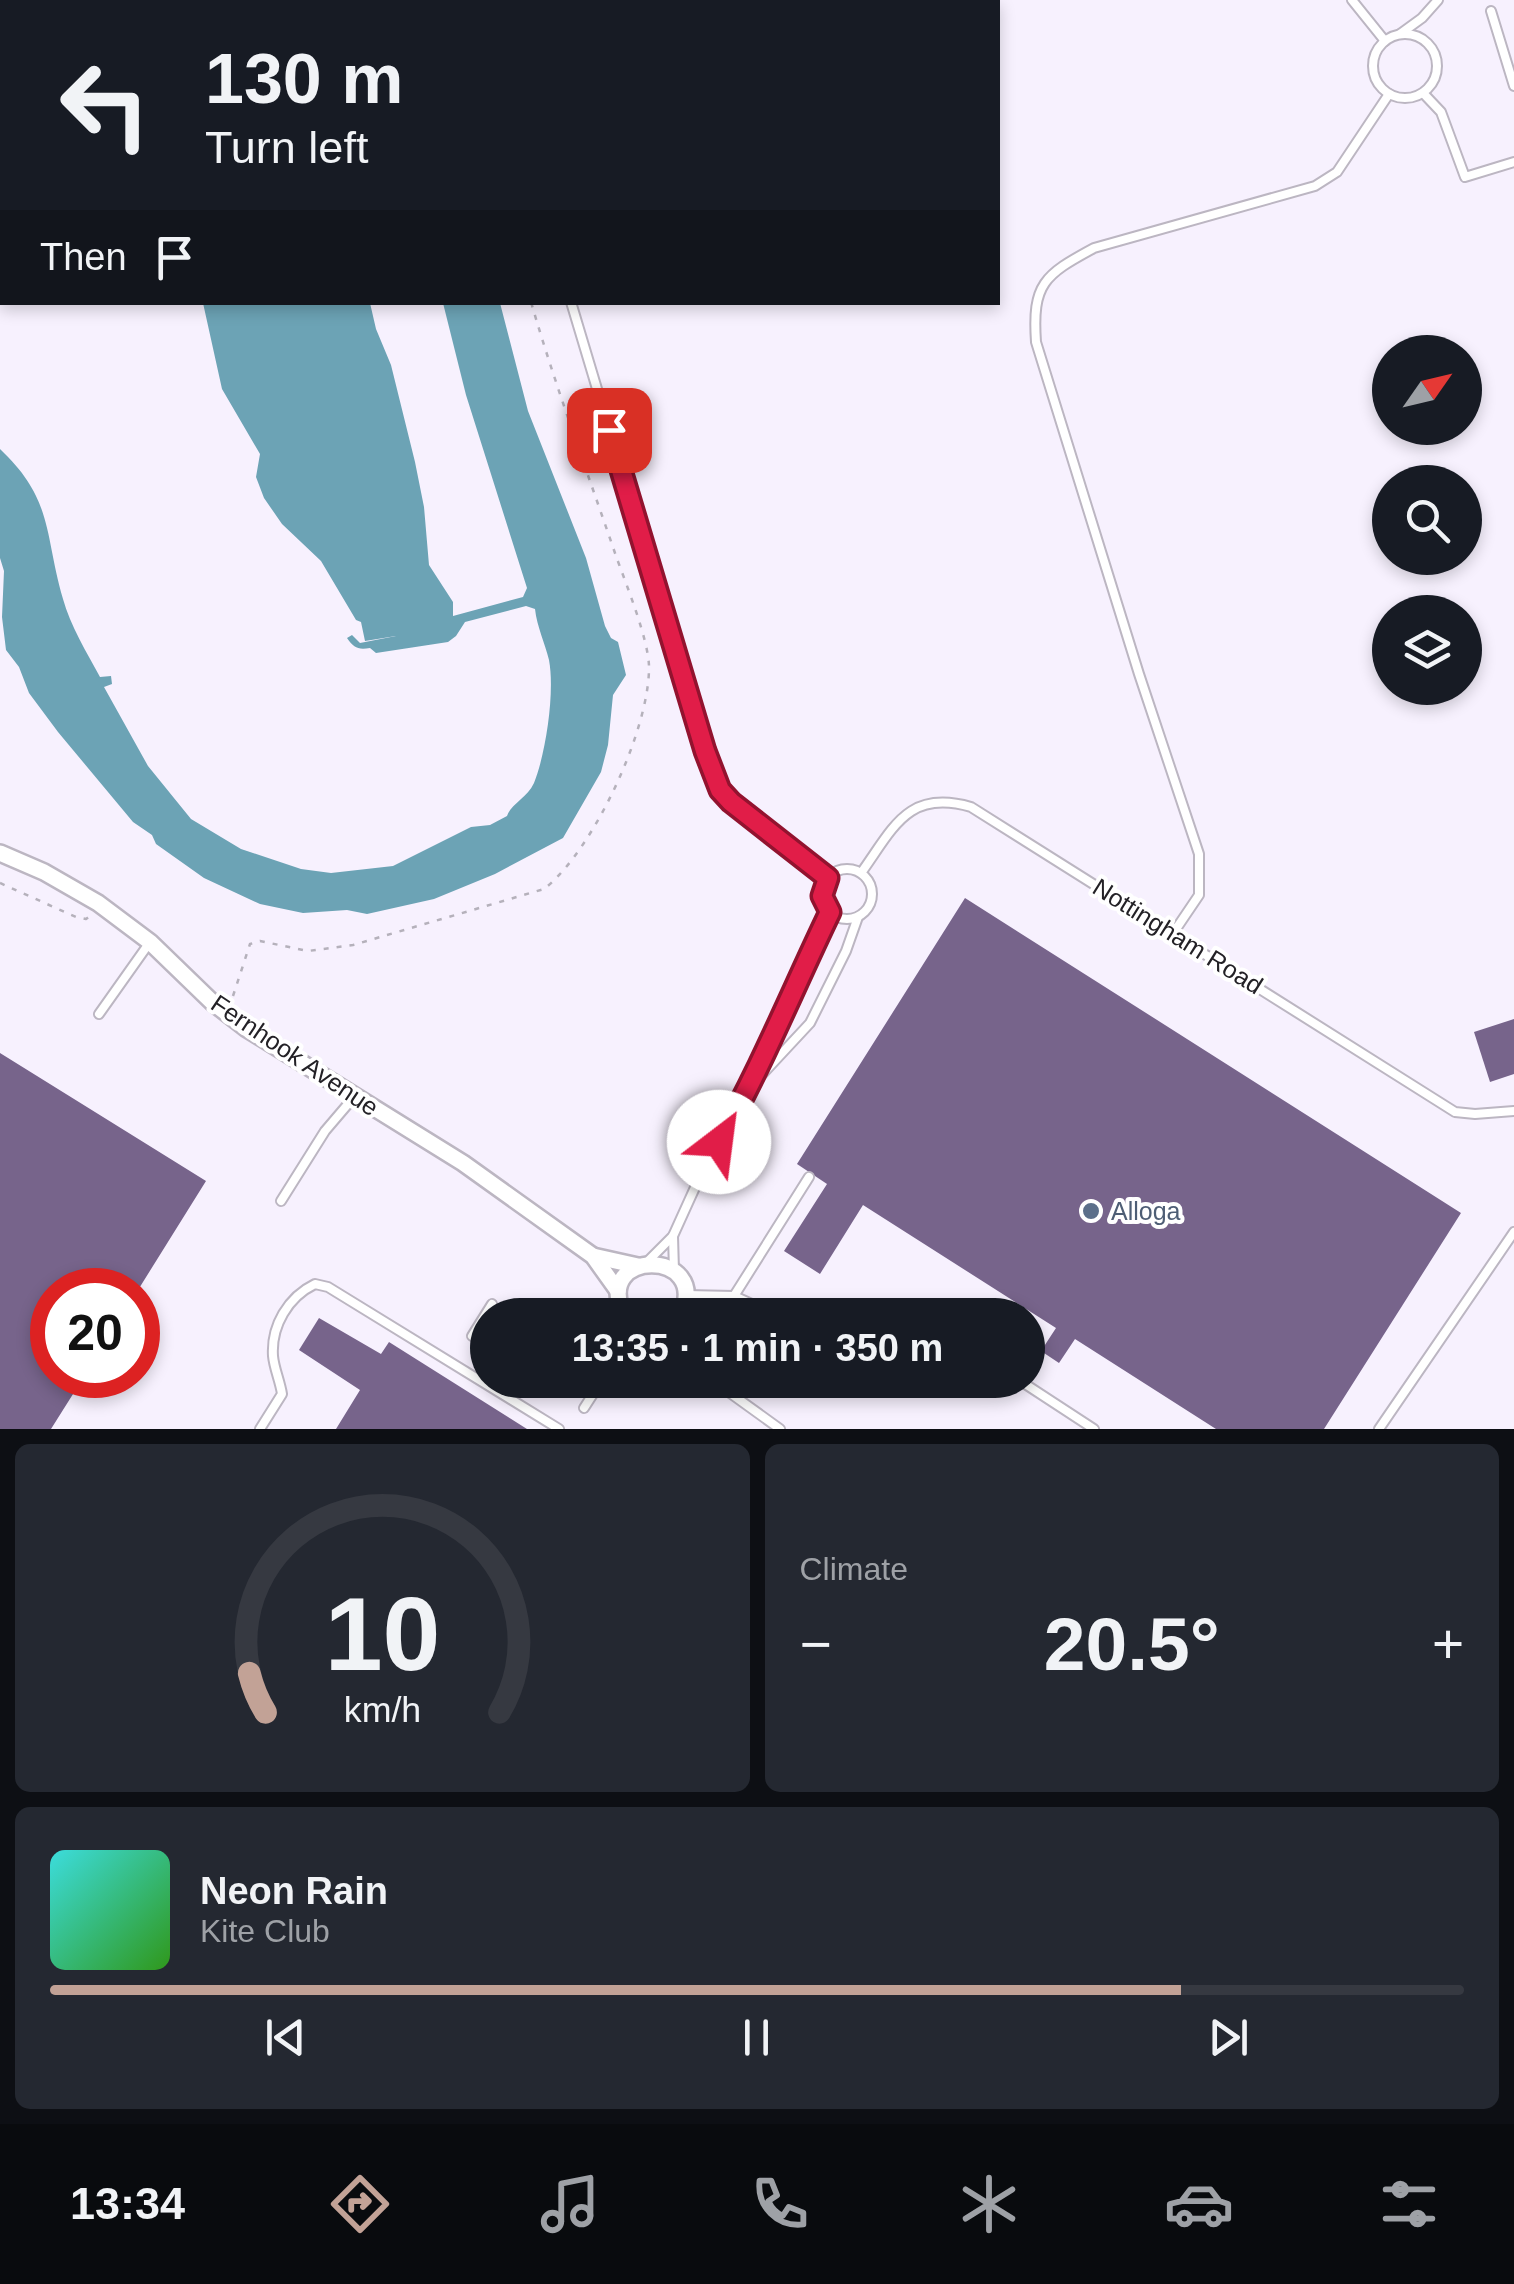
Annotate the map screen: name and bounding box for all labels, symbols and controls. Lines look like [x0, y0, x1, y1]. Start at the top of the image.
icon: left [40, 40, 170, 170]
text: 130 m [205, 40, 403, 118]
text: Turn left [205, 122, 368, 173]
icon: arrive [147, 230, 202, 285]
text: Then [40, 236, 127, 278]
north arrow [1372, 335, 1482, 445]
map controls [1372, 335, 1482, 705]
pin [567, 388, 652, 473]
icon: arrive [582, 403, 637, 458]
button: search [1372, 465, 1482, 575]
button: layers [1372, 595, 1482, 705]
street label: Nottingham Road [1088, 873, 1268, 999]
street label: Fernhook Avenue [206, 989, 384, 1121]
position arrow [667, 1090, 771, 1194]
place label: Alloga [1111, 1197, 1181, 1225]
marker: Alloga [1080, 1200, 1102, 1222]
speed limit sign: 20 [30, 1268, 160, 1398]
text: 13:35 · 1 min · 350 m [572, 1327, 943, 1369]
text: Climate [800, 1551, 908, 1587]
text: 10 [324, 1576, 440, 1692]
text: 20.5° [1044, 1602, 1220, 1686]
text: − [800, 1613, 832, 1675]
text: + [1432, 1613, 1464, 1675]
text: km/h [344, 1690, 421, 1730]
text: Neon Rain [200, 1870, 388, 1912]
text: Kite Club [200, 1913, 330, 1949]
icon: previous [258, 2010, 313, 2065]
icon: pause [729, 2010, 784, 2065]
icon: next [1201, 2010, 1256, 2065]
icon: directions [325, 2169, 395, 2239]
icon: music [535, 2169, 605, 2239]
icon: phone [745, 2169, 815, 2239]
icon: climate [954, 2169, 1024, 2239]
icon: car [1164, 2169, 1234, 2239]
icon: filters [1374, 2169, 1444, 2239]
text: 13:34 [70, 2178, 185, 2229]

